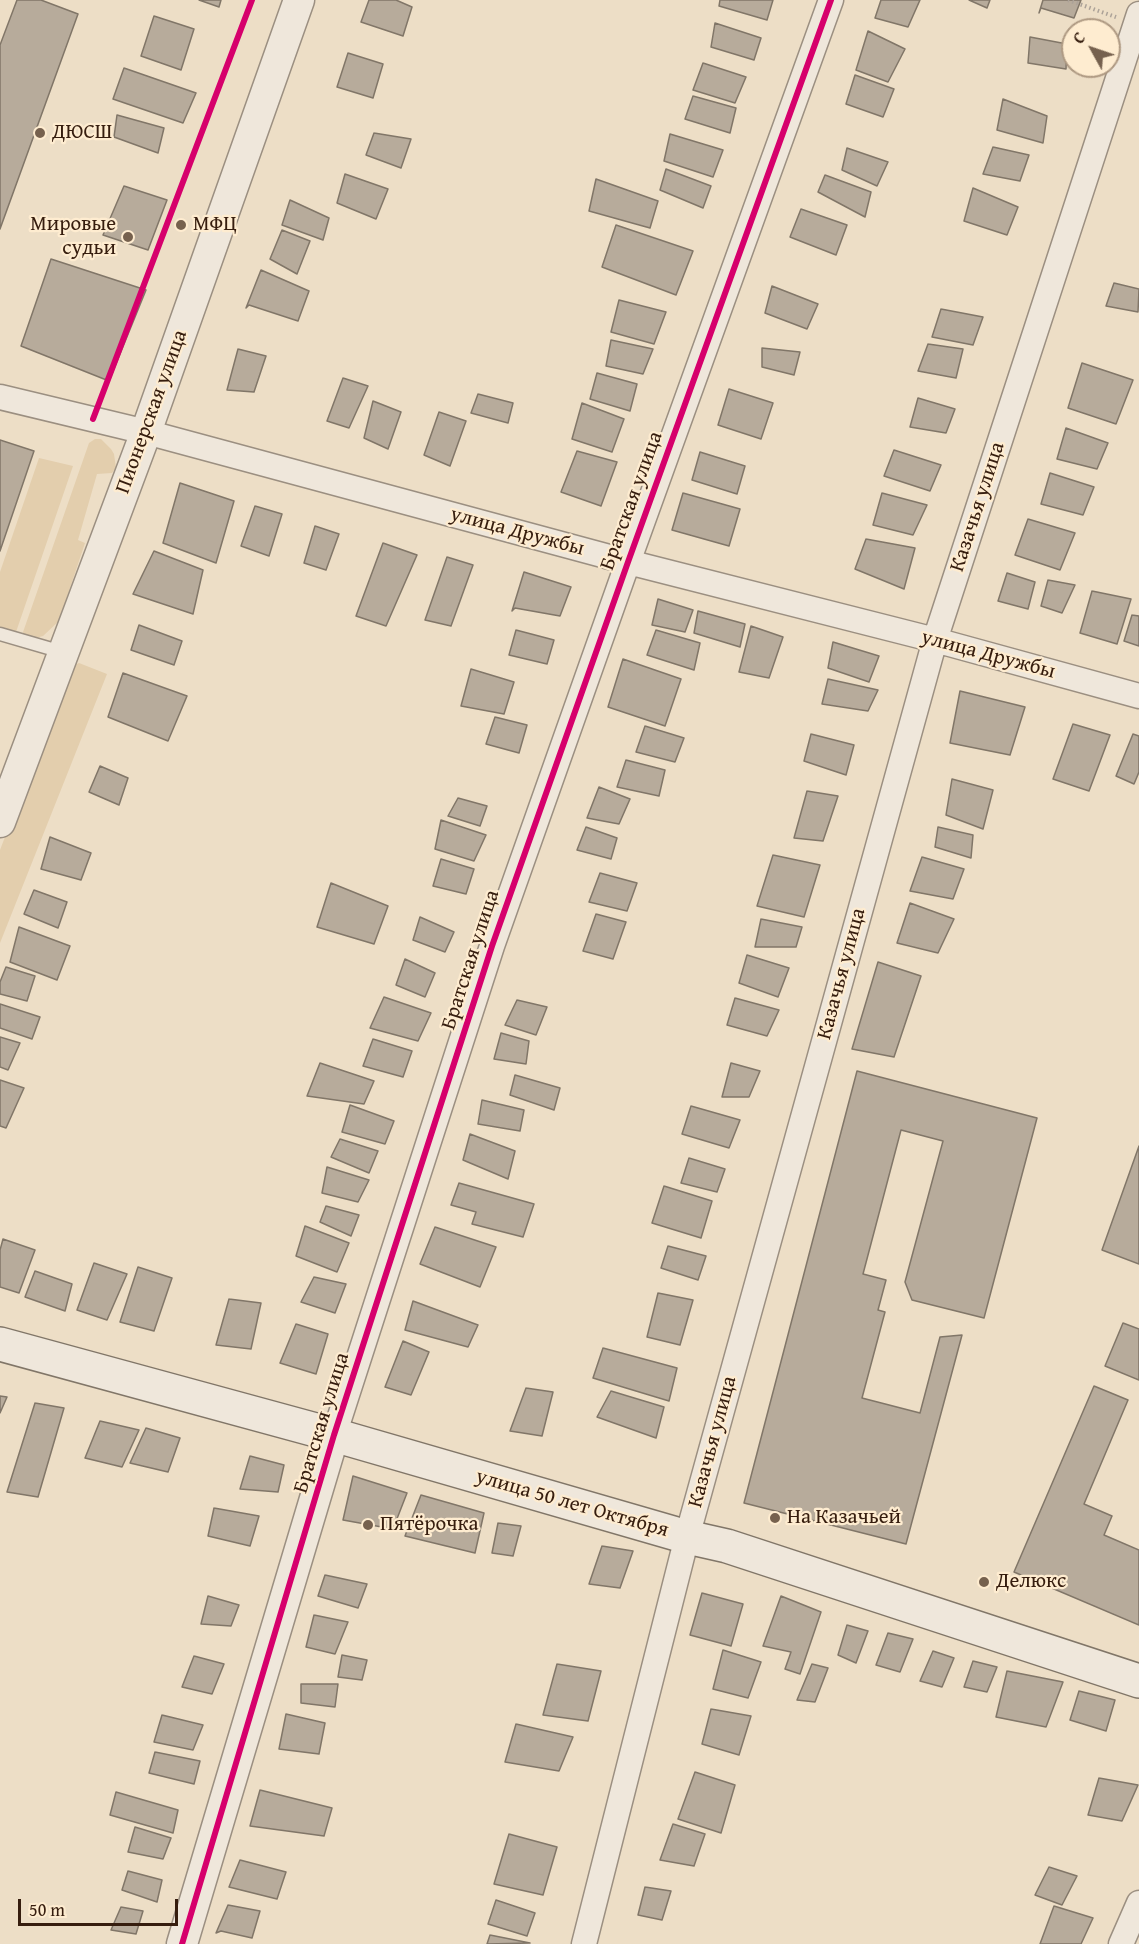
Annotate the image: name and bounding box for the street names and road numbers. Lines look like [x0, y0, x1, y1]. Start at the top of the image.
street label: Пионерская улица [111, 327, 193, 497]
street label: Братская улица [595, 428, 669, 574]
street label: Казачья улица [945, 439, 1011, 575]
street label: улица Дружбы [447, 502, 587, 562]
street label: улица Дружбы [918, 625, 1058, 685]
street label: Братская улица [437, 887, 505, 1033]
street label: Казачья улица [812, 905, 872, 1043]
street label: Братская улица [289, 1350, 355, 1496]
street label: Казачья улица [683, 1373, 743, 1511]
street label: улица 50 лет Октября [473, 1464, 671, 1544]

